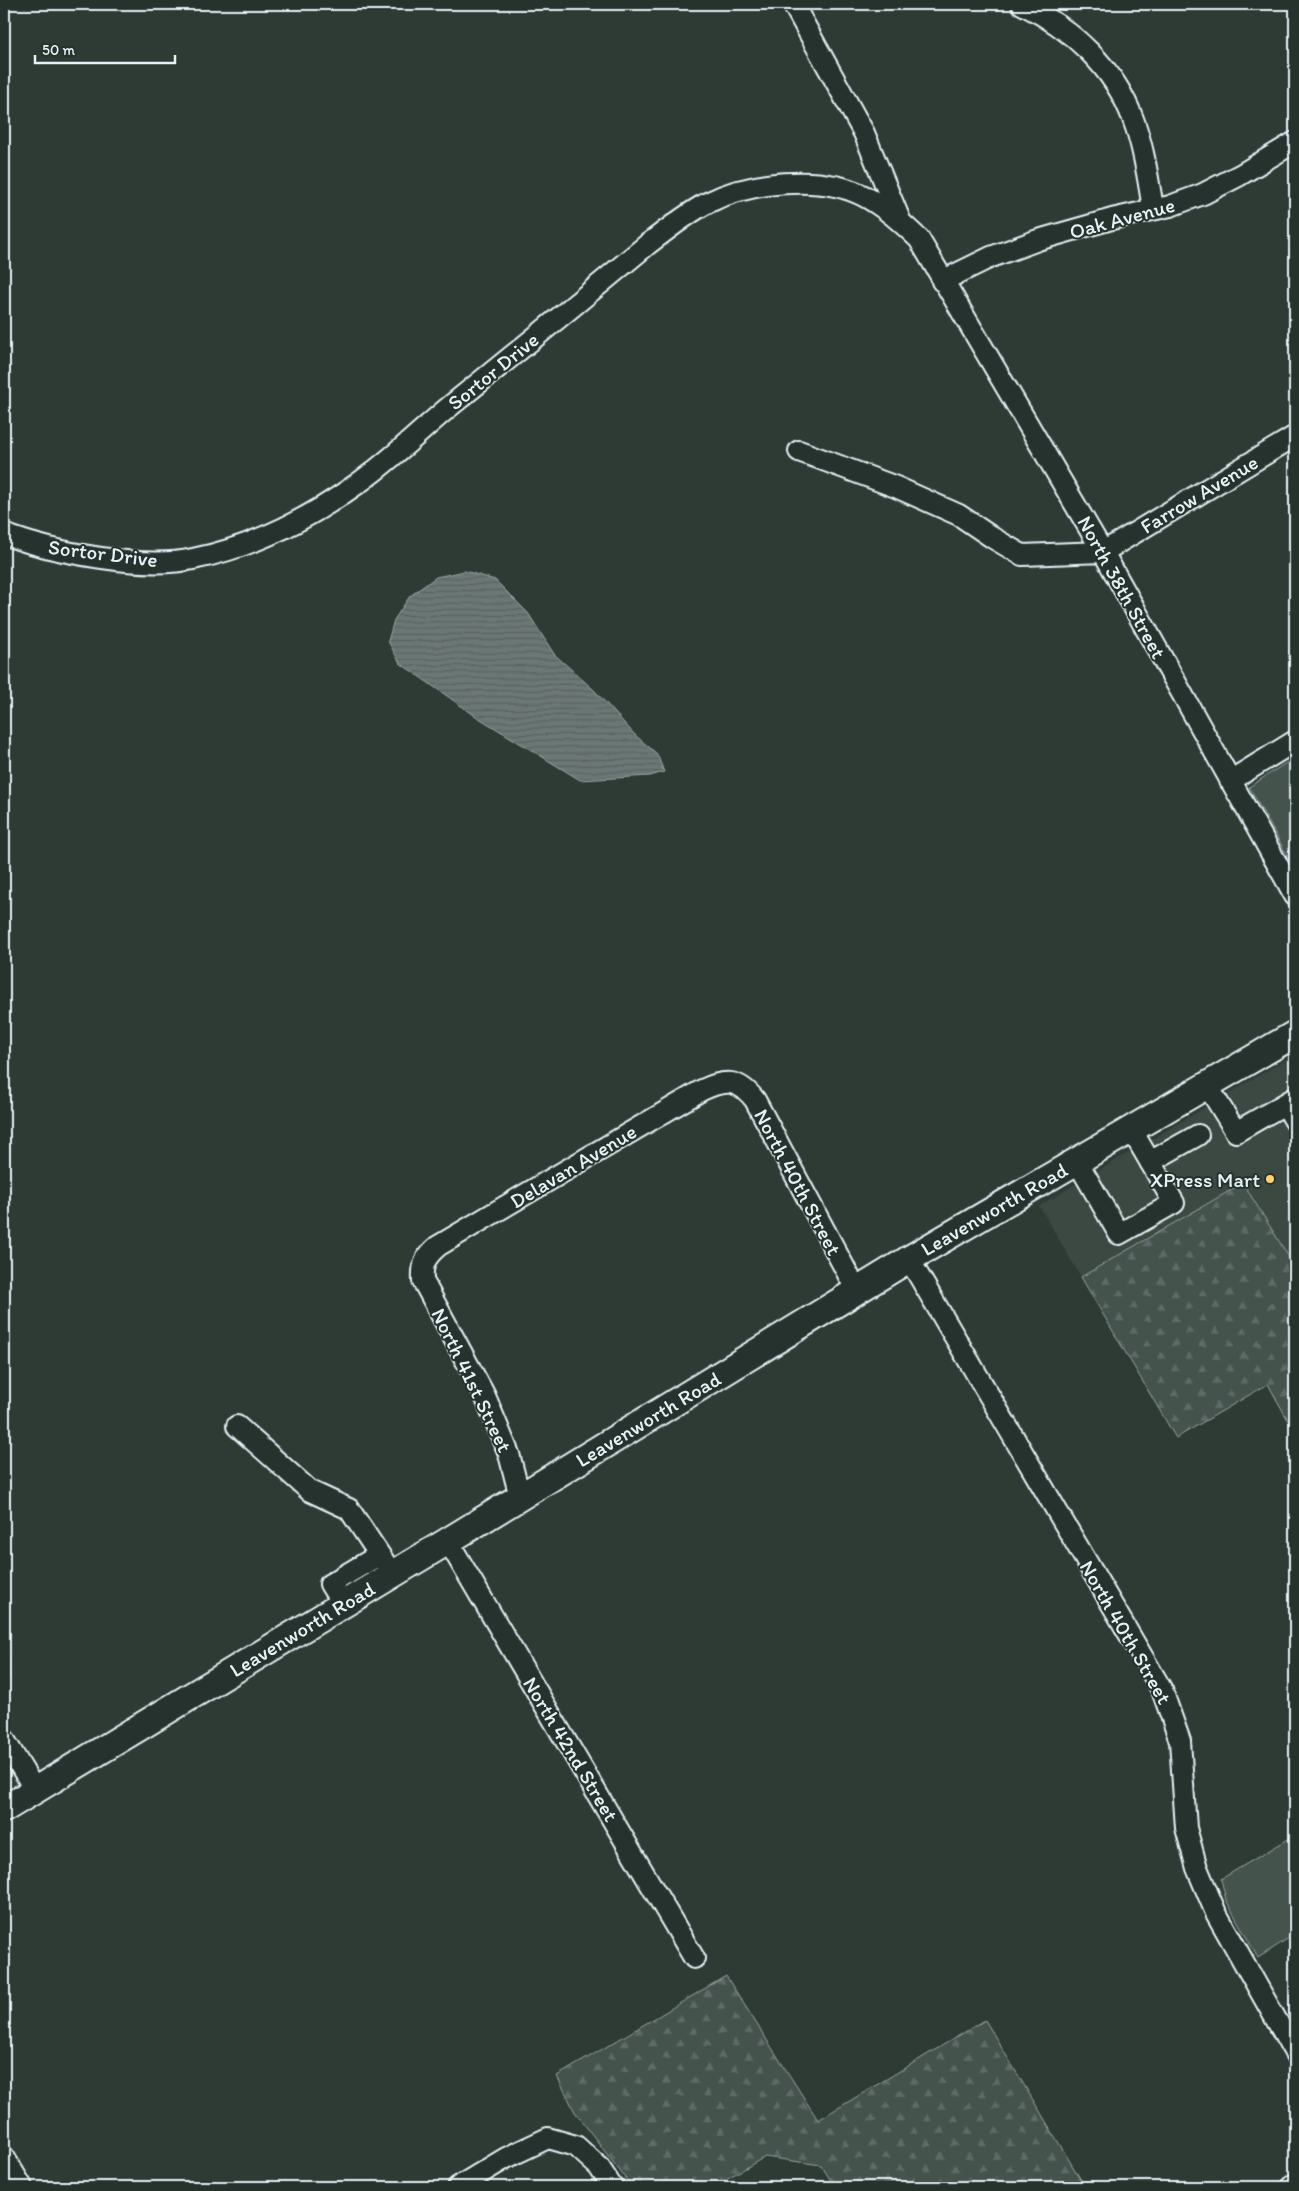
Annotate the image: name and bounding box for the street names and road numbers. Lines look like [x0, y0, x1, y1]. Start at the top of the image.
street label: Oak Avenue [1066, 192, 1178, 244]
street label: Sortor Drive [442, 327, 544, 415]
street label: Farrow Avenue [1136, 449, 1262, 539]
street label: North 38th Street [1072, 511, 1172, 663]
street label: Sortor Drive [47, 534, 159, 572]
street label: North 40th Street [749, 1105, 847, 1259]
street label: Delavan Avenue [505, 1118, 641, 1214]
street label: Leavenworth Road [916, 1157, 1072, 1261]
street label: North 41st Street [426, 1304, 518, 1456]
street label: Leavenworth Road [571, 1366, 725, 1472]
street label: North 40th Street [1075, 1556, 1177, 1708]
street label: Leavenworth Road [225, 1576, 379, 1682]
street label: North 42nd Street [518, 1672, 624, 1826]

